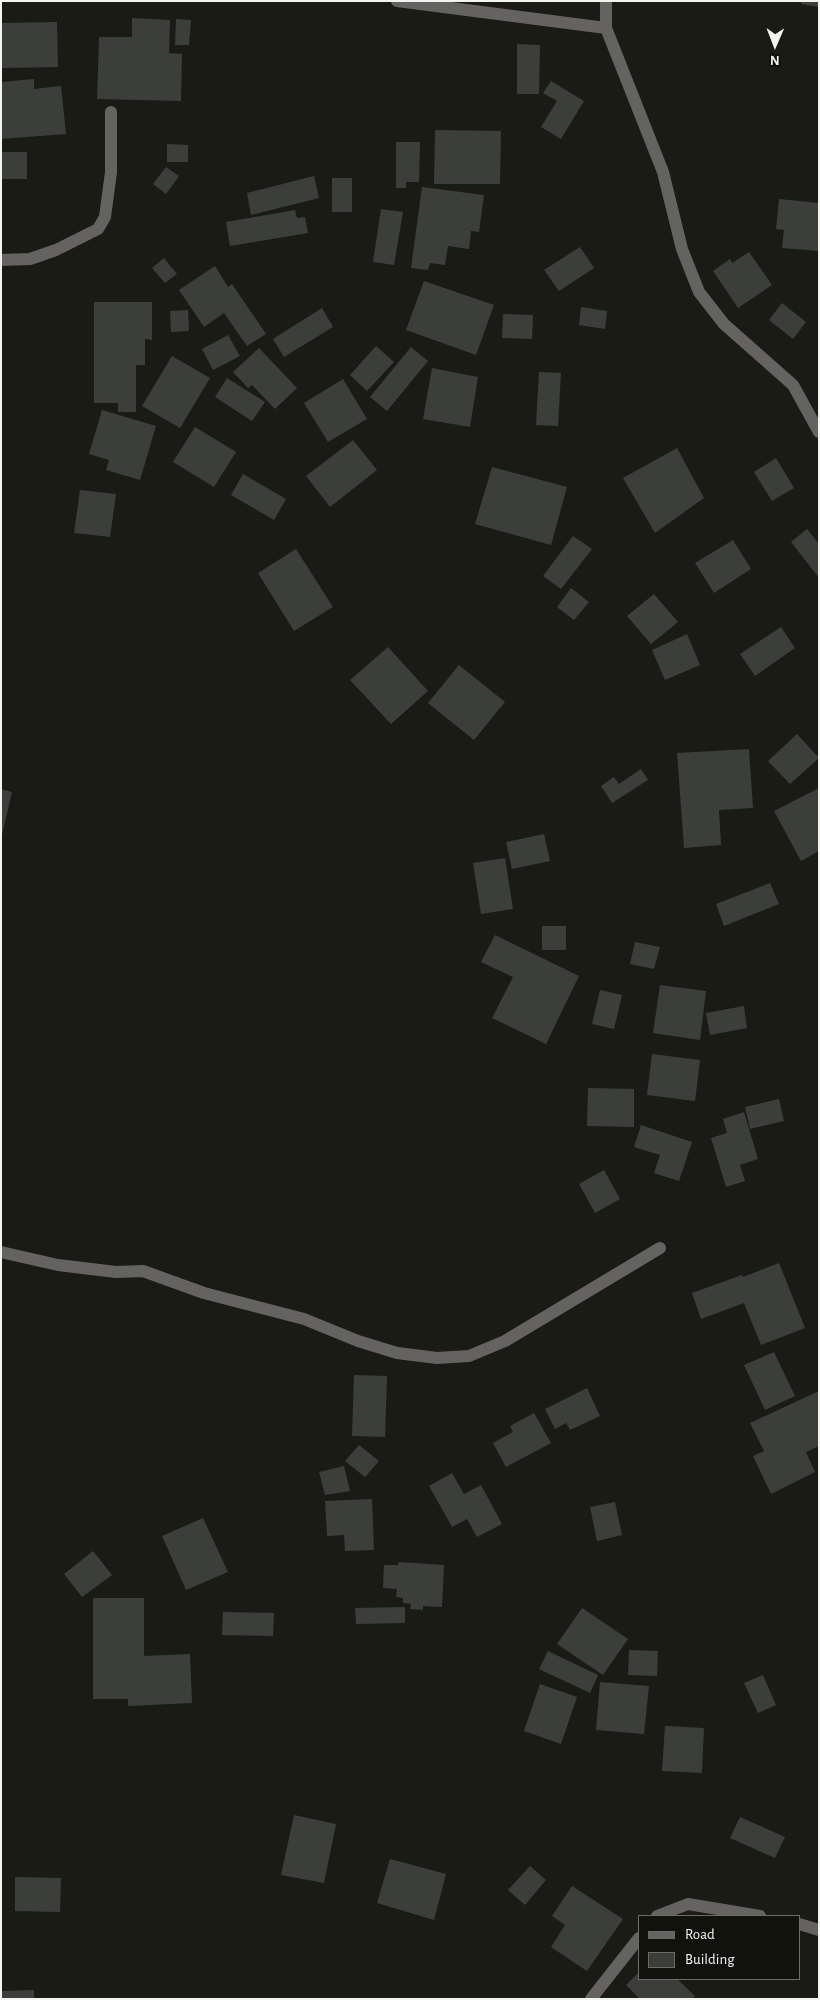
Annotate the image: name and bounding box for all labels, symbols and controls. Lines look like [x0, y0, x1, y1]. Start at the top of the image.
north arrow [750, 20, 800, 70]
text: N [770, 53, 780, 67]
legend [638, 1915, 800, 1980]
text: Road [685, 1927, 715, 1942]
text: Building [685, 1952, 735, 1967]

